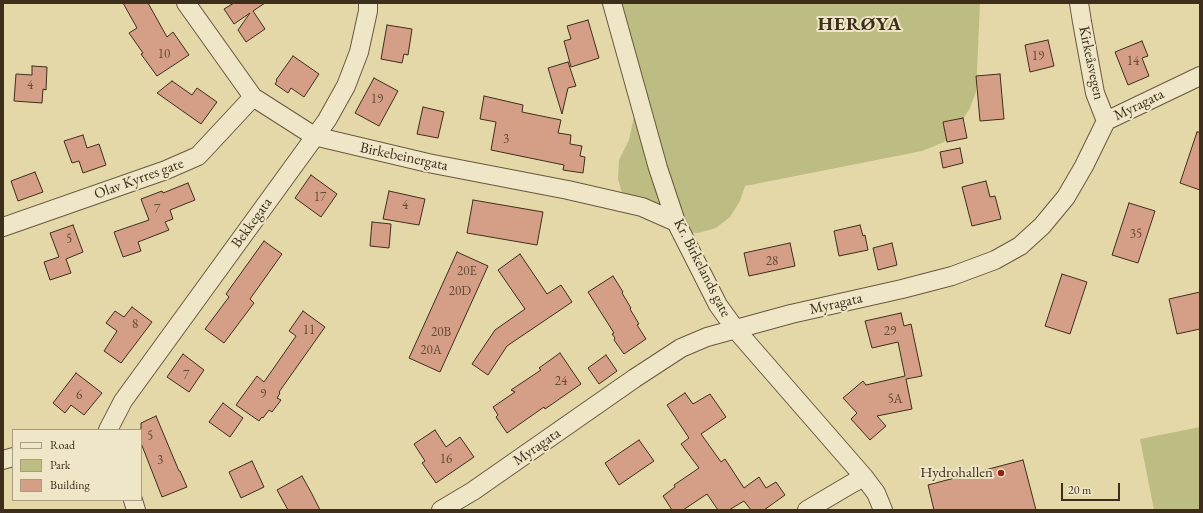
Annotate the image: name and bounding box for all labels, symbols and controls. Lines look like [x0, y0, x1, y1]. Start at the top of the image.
district label: HERØYA [818, 14, 902, 36]
street label: Kirkeåsvegen [1074, 24, 1108, 102]
house number: 10 [158, 46, 170, 62]
house number: 19 [1032, 48, 1044, 64]
house number: 14 [1127, 53, 1139, 69]
house number: 4 [27, 77, 33, 93]
street label: Myragata [1111, 85, 1167, 125]
house number: 19 [371, 91, 383, 107]
house number: 3 [503, 131, 509, 147]
street label: Birkebeinergata [358, 139, 450, 175]
street label: Olav Kyrres gate [92, 154, 186, 204]
house number: 17 [314, 189, 326, 205]
street label: Bekkegata [228, 194, 276, 252]
house number: 4 [402, 197, 408, 213]
house number: 7 [154, 201, 160, 217]
street label: Kr. Birkelands gate [669, 216, 735, 320]
house number: 35 [1130, 226, 1142, 242]
house number: 5 [66, 231, 72, 247]
house number: 28 [766, 253, 778, 269]
house number: 20E [457, 263, 477, 279]
house number: 20D [449, 283, 471, 299]
street label: Myragata [808, 289, 864, 319]
house number: 8 [132, 316, 138, 332]
house number: 11 [303, 322, 315, 338]
house number: 29 [884, 323, 896, 339]
house number: 20B [431, 324, 451, 340]
house number: 20A [420, 342, 442, 358]
house number: 7 [183, 367, 189, 383]
house number: 24 [555, 373, 567, 389]
house number: 9 [260, 386, 266, 402]
house number: 6 [76, 387, 82, 403]
house number: 5A [887, 391, 903, 407]
street label: Myragata [510, 424, 564, 470]
house number: 5 [147, 428, 153, 444]
legend [12, 429, 142, 501]
text: Road [50, 437, 75, 453]
house number: 16 [440, 451, 452, 467]
house number: 3 [157, 452, 163, 468]
text: Park [50, 457, 70, 473]
place label: Hydrohallen [920, 464, 993, 482]
marker: Hydrohallen [996, 468, 1006, 478]
scale bar [1063, 475, 1122, 501]
text: Building [50, 477, 90, 493]
text: 20 m [1068, 482, 1091, 498]

